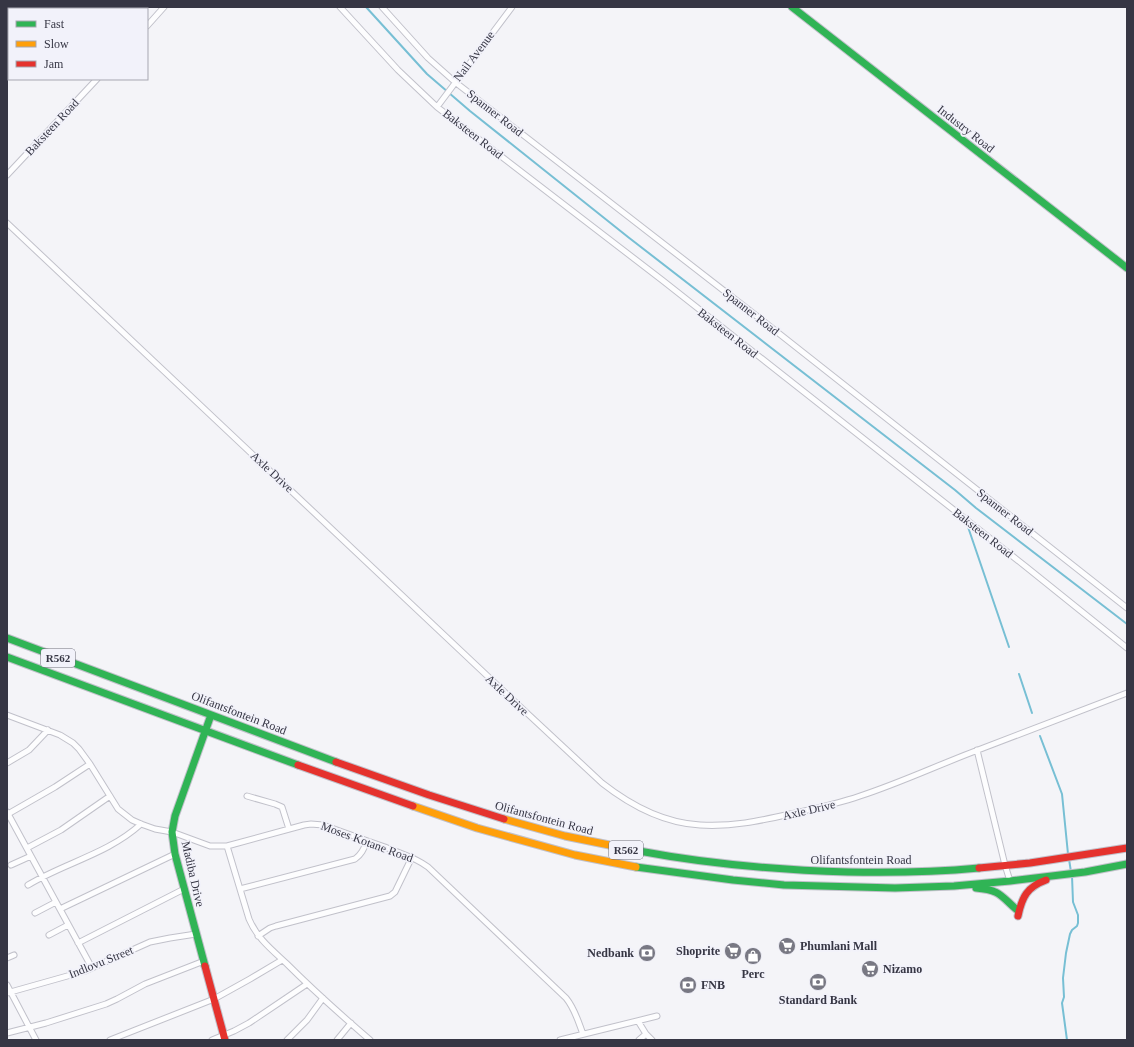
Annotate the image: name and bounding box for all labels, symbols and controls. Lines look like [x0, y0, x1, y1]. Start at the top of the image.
legend [8, 8, 148, 80]
text: Fast [44, 17, 65, 31]
street label: Nail Avenue [451, 28, 497, 84]
text: Slow [44, 37, 69, 51]
text: Jam [44, 57, 64, 71]
street label: Spanner Road [464, 87, 526, 139]
street label: Baksteen Road [22, 96, 82, 158]
street label: Industry Road [935, 102, 997, 156]
street label: Baksteen Road [440, 106, 506, 162]
street label: Spanner Road [720, 286, 782, 338]
street label: Baksteen Road [695, 305, 761, 361]
street label: Axle Drive [248, 449, 296, 495]
street label: Spanner Road [974, 486, 1036, 538]
street label: Baksteen Road [950, 505, 1016, 561]
road number: R562 [41, 649, 75, 667]
street label: Axle Drive [483, 672, 531, 718]
street label: Olifantsfontein Road [189, 688, 289, 738]
street label: Axle Drive [781, 797, 837, 823]
street label: Olifantsfontein Road [493, 798, 595, 838]
street label: Moses Kotane Road [319, 819, 415, 865]
street label: Madiba Drive [179, 840, 207, 908]
road number: R562 [609, 841, 643, 859]
street label: Olifantsfontein Road [811, 853, 911, 867]
supermarket icon: Phumlani Mall [777, 936, 797, 956]
place label: Phumlani Mall [800, 939, 878, 953]
supermarket icon: Shoprite [723, 941, 743, 961]
street label: Indlovu Street [67, 942, 136, 981]
bank icon: Nedbank [637, 943, 657, 963]
place label: Shoprite [676, 944, 721, 958]
place label: Nedbank [587, 946, 634, 960]
shop icon: Perc [743, 946, 763, 966]
supermarket icon: Nizamo [860, 959, 880, 979]
place label: Nizamo [883, 962, 922, 976]
place label: Perc [741, 967, 765, 981]
bank icon: Standard Bank [808, 972, 828, 992]
bank icon: FNB [678, 975, 698, 995]
place label: FNB [701, 978, 725, 992]
place label: Standard Bank [779, 993, 858, 1007]

